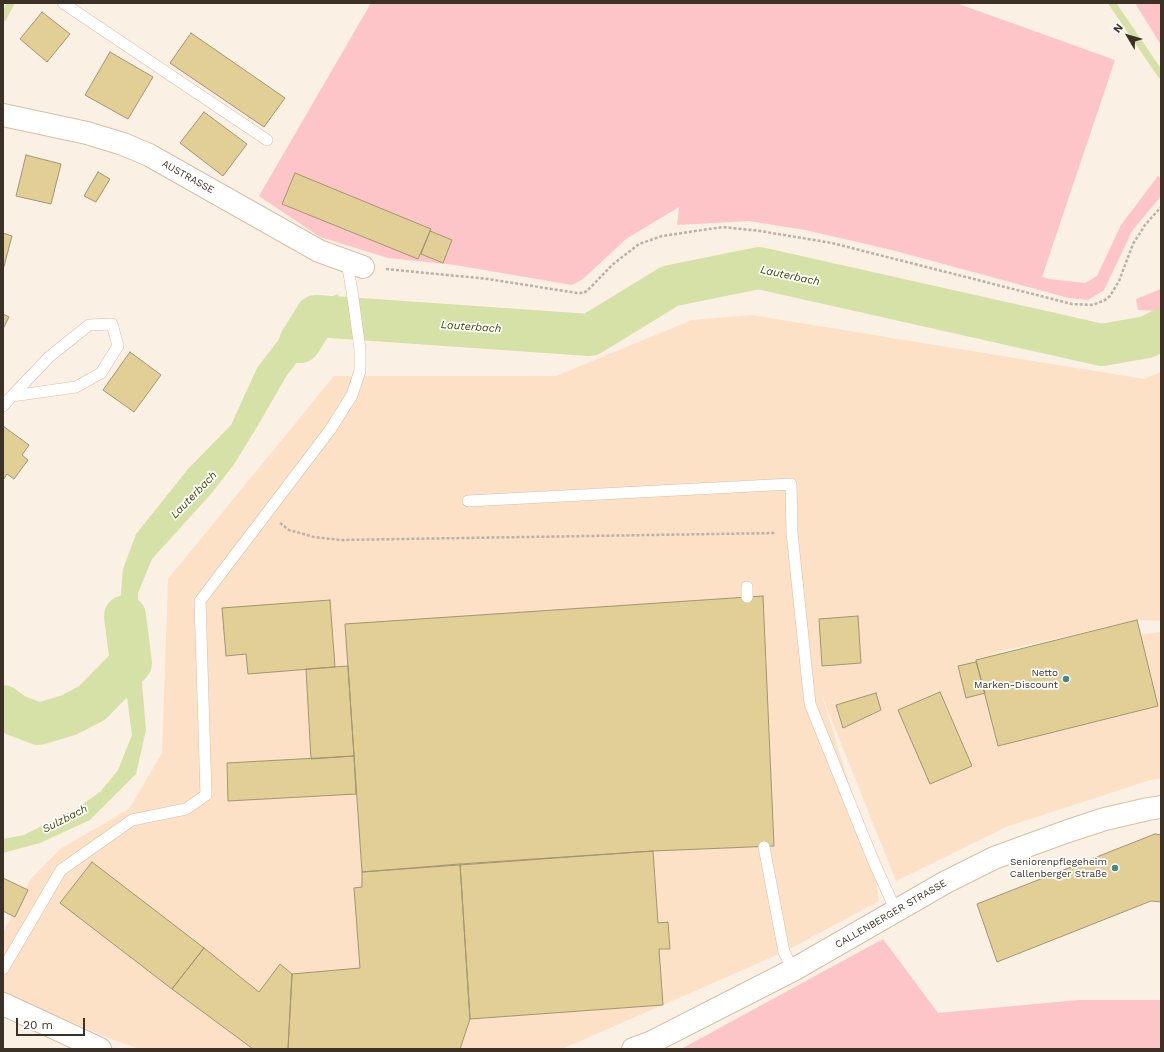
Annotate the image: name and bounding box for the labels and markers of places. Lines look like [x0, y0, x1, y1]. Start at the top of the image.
place label: Netto Marken-Discount [974, 667, 1058, 690]
marker: Netto Marken-Discount [1061, 674, 1071, 684]
place label: Seniorenpflegeheim Callenberger Straße [1010, 856, 1107, 880]
marker: Seniorenpflegeheim Callenberger Straße [1110, 863, 1120, 873]

